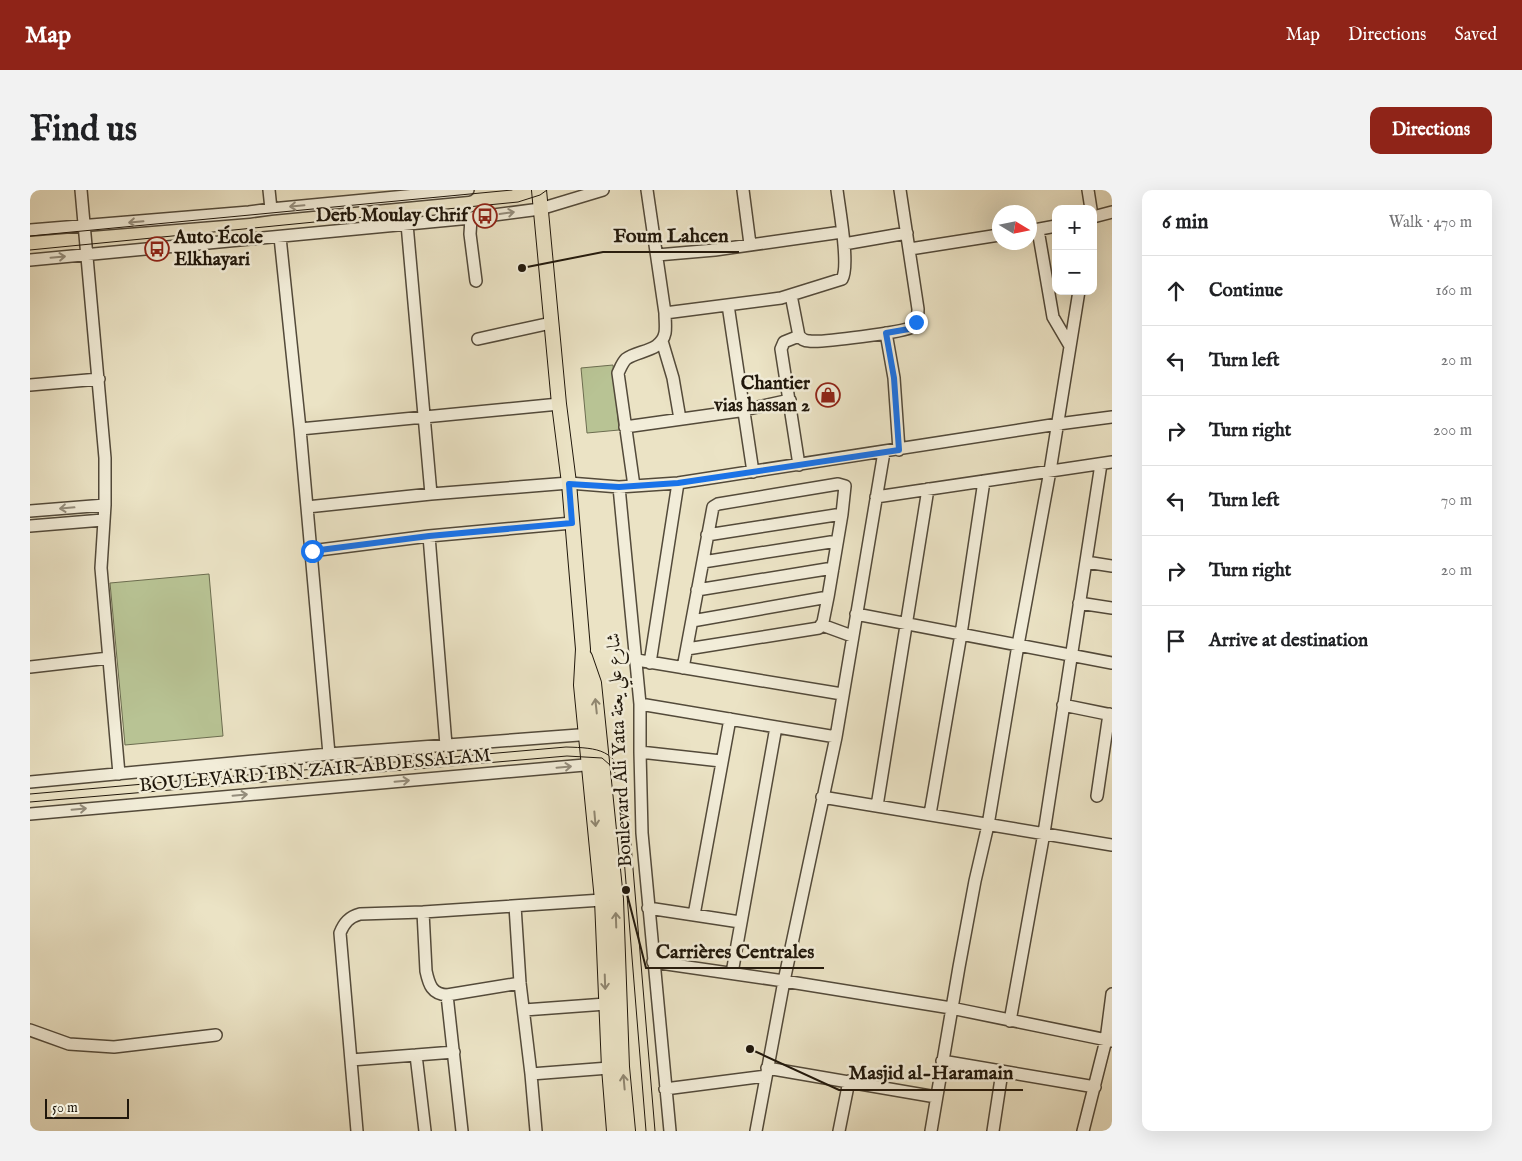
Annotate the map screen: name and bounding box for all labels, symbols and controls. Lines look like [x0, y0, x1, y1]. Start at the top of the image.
text: Map [25, 20, 71, 51]
text: Map [1286, 24, 1320, 47]
text: Directions [1348, 24, 1426, 47]
text: Saved [1454, 24, 1497, 47]
button: Directions [1370, 107, 1492, 154]
text: Find us [30, 108, 137, 153]
one-way arrow [290, 202, 306, 211]
bus stop icon: Derb Moulay Chrif [472, 203, 498, 229]
place label: Derb Moulay Chrif [316, 204, 471, 228]
north arrow [992, 205, 1037, 250]
map controls [1052, 205, 1097, 295]
button: + [1052, 205, 1097, 250]
one-way arrow [499, 208, 515, 218]
text: 6 min [1162, 209, 1208, 236]
text: Walk · 470 m [1389, 213, 1472, 233]
one-way arrow [128, 217, 144, 227]
callout: Foum Lahcen [603, 217, 739, 252]
text: Foum Lahcen [613, 224, 729, 249]
place label: Auto École Elkhayari [173, 225, 263, 272]
bus stop icon: Auto École Elkhayari [144, 236, 170, 262]
button: − [1052, 250, 1097, 295]
one-way arrow [50, 253, 66, 262]
icon: ahead [1162, 277, 1190, 305]
text: Continue [1209, 279, 1283, 303]
text: 160 m [1436, 281, 1472, 301]
route end [905, 311, 928, 334]
icon: left [1162, 347, 1190, 375]
text: Turn left [1209, 349, 1280, 373]
text: 20 m [1441, 351, 1472, 371]
place label: Chantier vias hassan 2 [713, 372, 811, 418]
shop icon: Chantier vias hassan 2 [815, 382, 841, 408]
icon: right [1162, 417, 1190, 445]
text: Turn right [1209, 419, 1291, 443]
text: 200 m [1433, 421, 1472, 441]
icon: left [1162, 487, 1190, 515]
text: Turn left [1209, 489, 1280, 513]
text: 70 m [1441, 491, 1472, 511]
one-way arrow [60, 503, 76, 512]
route start [301, 540, 324, 563]
icon: right [1162, 557, 1190, 585]
text: Turn right [1209, 559, 1291, 583]
text: 20 m [1441, 561, 1472, 581]
icon: arrive [1162, 627, 1190, 655]
text: Arrive at destination [1209, 629, 1368, 653]
street label: Boulevard Ali Yata شارع علي يعتة [602, 632, 643, 868]
one-way arrow [591, 698, 601, 714]
street label: BOULEVARD IBN ZAIR ABDESSALAM [138, 744, 492, 798]
one-way arrow [556, 762, 572, 771]
one-way arrow [394, 776, 410, 786]
one-way arrow [232, 790, 248, 800]
one-way arrow [70, 805, 86, 814]
one-way arrow [590, 811, 599, 827]
one-way arrow [612, 912, 621, 928]
callout: Carrières Centrales [646, 933, 824, 968]
text: Carrières Centrales [656, 940, 814, 965]
one-way arrow [601, 973, 610, 989]
callout: Masjid al-Haramain [839, 1055, 1023, 1090]
text: Masjid al-Haramain [849, 1061, 1014, 1086]
one-way arrow [619, 1075, 628, 1091]
scale bar [45, 1096, 129, 1119]
text: 50 m [52, 1099, 78, 1117]

